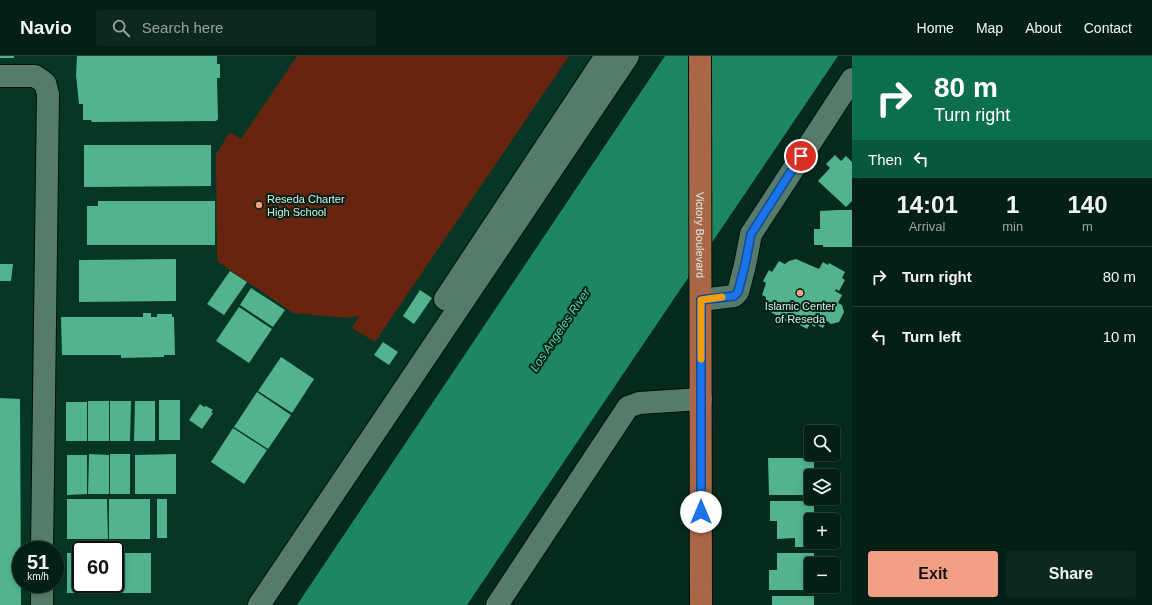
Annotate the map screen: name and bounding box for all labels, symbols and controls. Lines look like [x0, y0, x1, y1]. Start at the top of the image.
search box [96, 10, 376, 46]
text: Navio [20, 17, 72, 38]
icon: search [110, 17, 132, 39]
text: Search here [142, 19, 223, 36]
text: Home [917, 20, 954, 36]
text: Map [976, 20, 1003, 36]
text: About [1025, 20, 1062, 36]
text: Contact [1084, 20, 1132, 36]
icon: right [868, 72, 920, 124]
text: 80 m [934, 72, 998, 103]
text: Turn right [934, 105, 1010, 125]
pin [784, 139, 818, 173]
icon: arrive [790, 145, 812, 167]
icon: left [910, 148, 932, 170]
text: Then [868, 151, 902, 168]
text: 14:01 [896, 191, 958, 218]
text: 1 [1006, 191, 1019, 218]
text: 140 [1068, 191, 1108, 218]
street label: Victory Boulevard [694, 192, 706, 278]
place label: Reseda Charter High School [267, 193, 345, 218]
marker: Reseda Charter High School [254, 200, 264, 210]
text: Arrival [909, 219, 946, 234]
text: min [1002, 219, 1023, 234]
text: m [1082, 219, 1093, 234]
icon: right [868, 266, 890, 288]
text: Turn right [902, 268, 972, 285]
text: 80 m [1103, 268, 1136, 285]
water label: Los Angeles River [527, 285, 593, 374]
marker: Islamic Center of Reseda [795, 288, 805, 298]
place label: Islamic Center of Reseda [765, 300, 835, 325]
icon: left [868, 326, 890, 348]
text: Turn left [902, 328, 961, 345]
text: 10 m [1103, 328, 1136, 345]
map controls [804, 425, 840, 593]
button: search [804, 425, 840, 461]
button: layers [804, 469, 840, 505]
position arrow [680, 491, 722, 533]
button: + [804, 513, 840, 549]
speed limit sign: 60 [72, 541, 124, 593]
text: 51 [27, 551, 49, 573]
button: Exit [868, 551, 998, 597]
button: Share [1006, 551, 1136, 597]
button: − [804, 557, 840, 593]
text: km/h [27, 571, 49, 582]

